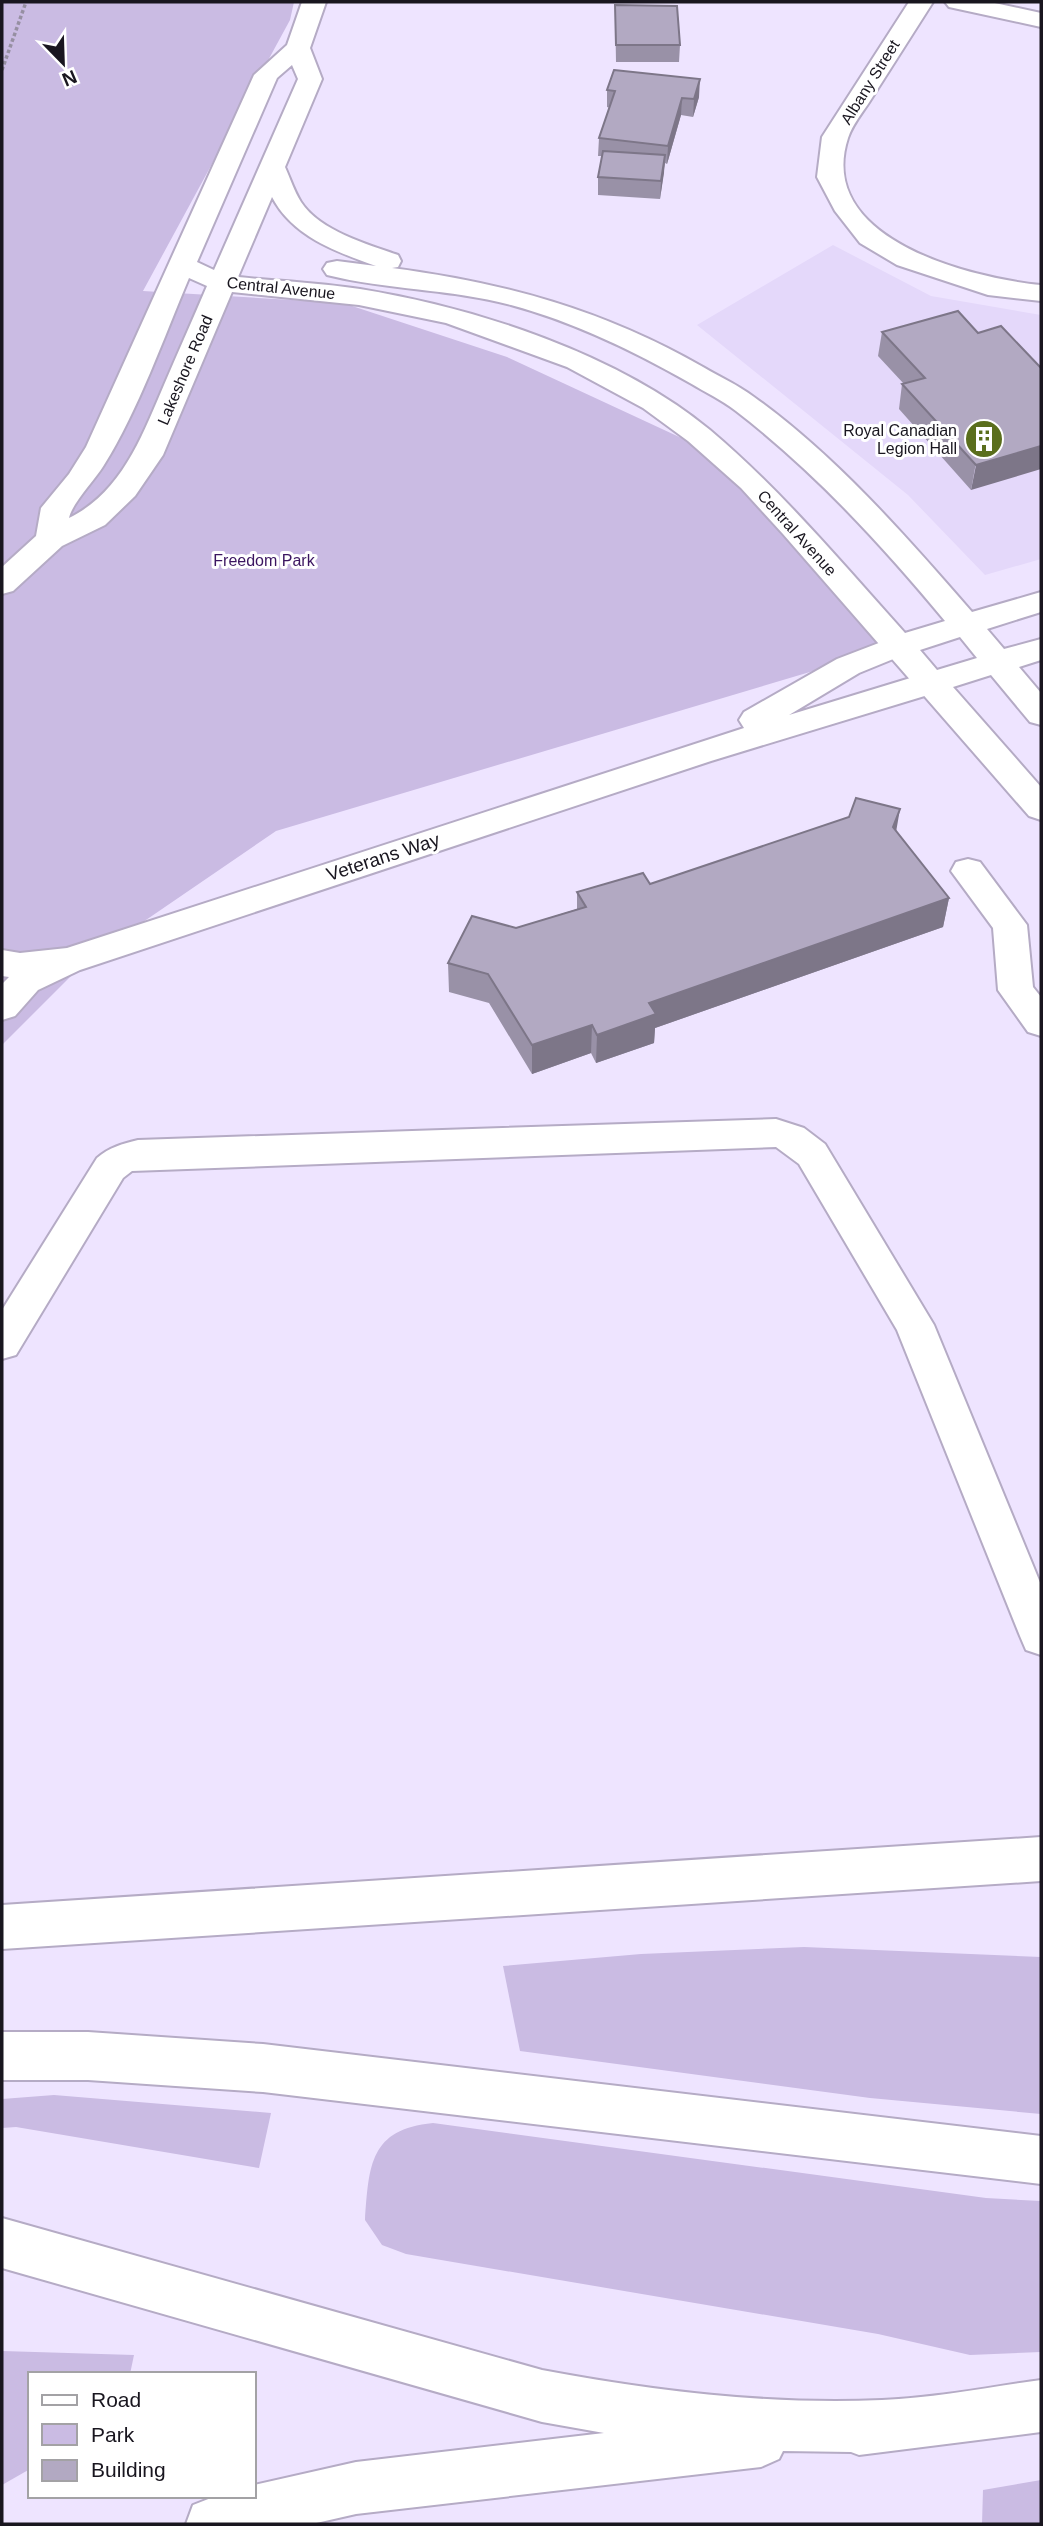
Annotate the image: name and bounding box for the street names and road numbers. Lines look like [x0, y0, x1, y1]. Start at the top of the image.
street label: Albany Street [837, 36, 903, 127]
street label: Central Avenue [226, 274, 336, 302]
street label: Lakeshore Road [154, 313, 216, 427]
street label: Central Avenue [754, 487, 840, 579]
street label: Veterans Way [324, 829, 443, 885]

